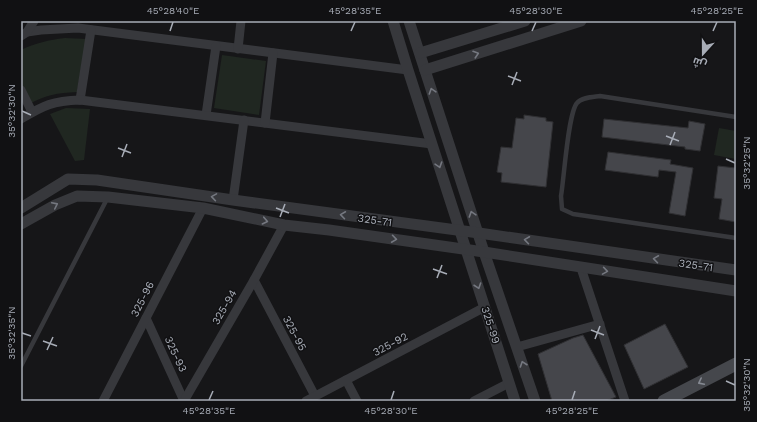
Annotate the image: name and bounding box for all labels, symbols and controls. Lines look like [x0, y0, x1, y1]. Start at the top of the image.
text: 45°28'40"E [147, 5, 199, 16]
text: 45°28'35"E [329, 5, 381, 16]
text: 45°28'30"E [509, 5, 563, 16]
text: 45°28'25"E [691, 5, 743, 16]
north arrow [683, 34, 723, 74]
one-way arrow [472, 50, 479, 59]
text: ش [691, 54, 709, 71]
text: 35°32'30"N [6, 84, 17, 138]
one-way arrow [428, 87, 437, 94]
text: 35°32'25"N [741, 136, 752, 190]
one-way arrow [434, 161, 443, 168]
one-way arrow [211, 193, 217, 202]
one-way arrow [51, 202, 58, 210]
one-way arrow [340, 211, 346, 220]
one-way arrow [469, 211, 477, 218]
street label: 325-71 [357, 212, 393, 229]
one-way arrow [262, 216, 268, 224]
one-way arrow [391, 234, 397, 243]
one-way arrow [524, 236, 530, 245]
one-way arrow [653, 255, 659, 264]
street label: 325-71 [678, 257, 714, 274]
one-way arrow [602, 266, 608, 275]
street label: 325-96 [128, 279, 157, 319]
one-way arrow [473, 282, 482, 289]
street label: 325-94 [209, 287, 240, 327]
street label: 325-99 [478, 305, 503, 346]
text: 35°32'35"N [6, 306, 17, 360]
street label: 325-95 [280, 313, 309, 353]
street label: 325-92 [370, 330, 410, 359]
street label: 325-93 [162, 334, 189, 374]
text: 35°32'30"N [741, 358, 752, 412]
one-way arrow [519, 361, 527, 368]
one-way arrow [698, 377, 705, 385]
text: 45°28'35"E [183, 405, 235, 416]
text: 45°28'30"E [364, 405, 418, 416]
text: 45°28'25"E [546, 405, 598, 416]

